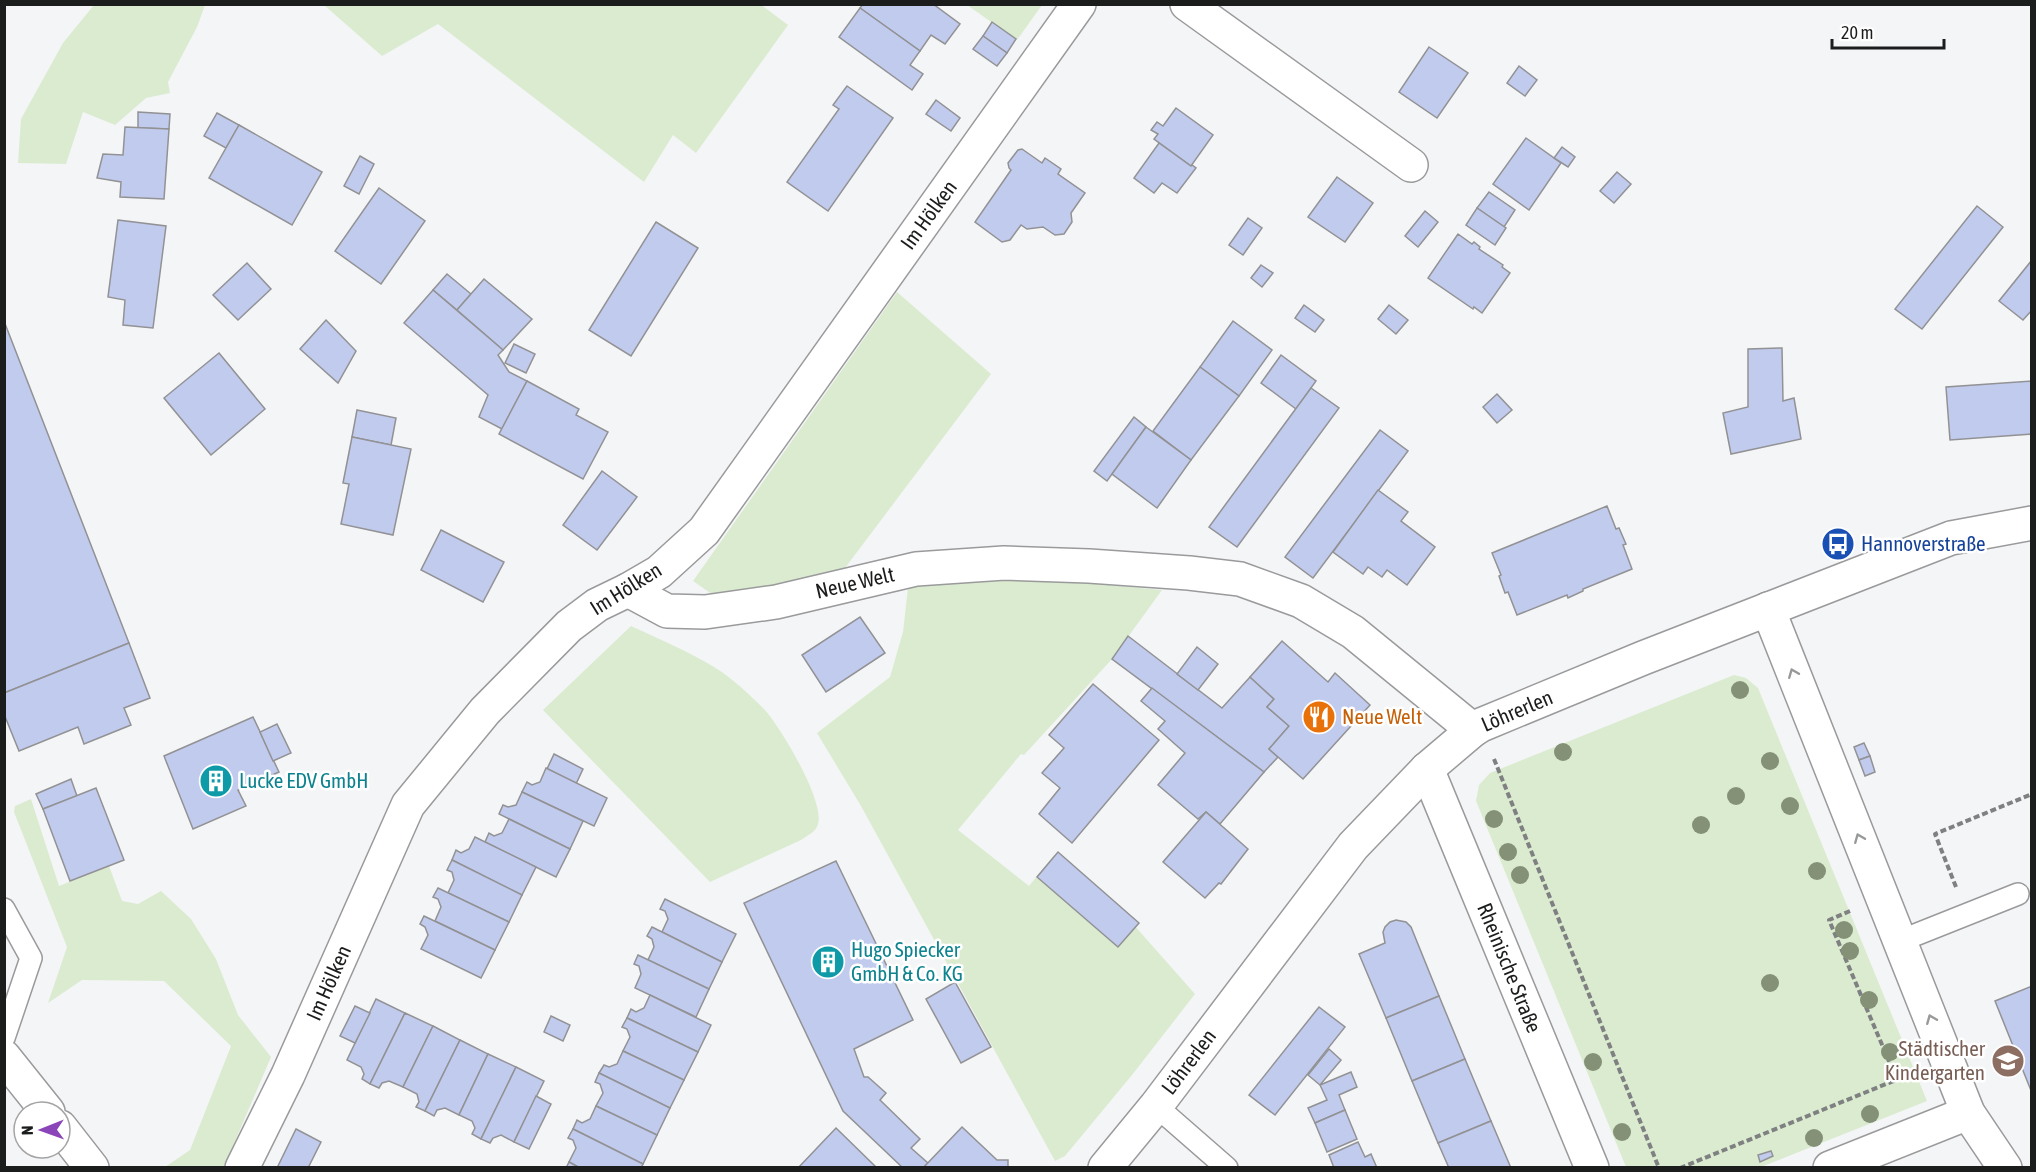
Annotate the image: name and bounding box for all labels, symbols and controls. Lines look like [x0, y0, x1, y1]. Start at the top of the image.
scale bar [1832, 12, 1944, 50]
text: 20 m [1841, 22, 1873, 43]
street label: Im Hölken [895, 175, 961, 254]
bus stop icon: Hannoverstraße [1820, 526, 1856, 562]
place label: Hannoverstraße [1861, 531, 1986, 555]
street label: Im Hölken [585, 557, 666, 619]
street label: Neue Welt [813, 561, 897, 603]
one-way arrow [1788, 668, 1800, 679]
street label: Löhrerlen [1477, 684, 1556, 736]
restaurant icon: Neue Welt [1301, 699, 1337, 735]
place label: Neue Welt [1342, 704, 1422, 728]
building icon: Lucke EDV GmbH [198, 763, 234, 799]
place label: Lucke EDV GmbH [239, 768, 368, 792]
one-way arrow [1853, 833, 1866, 844]
street label: Rheinische Straße [1473, 899, 1547, 1036]
place label: Hugo Spiecker GmbH & Co. KG [851, 937, 963, 985]
street label: Im Hölken [301, 941, 355, 1024]
building icon: Hugo Spiecker GmbH & Co. KG [810, 944, 846, 980]
one-way arrow [1926, 1014, 1938, 1025]
street label: Löhrerlen [1156, 1024, 1220, 1099]
place label: Städtischer Kindergarten [1885, 1036, 1986, 1084]
school or university icon: Städtischer Kindergarten [1990, 1043, 2026, 1079]
north arrow [12, 1100, 72, 1160]
text: N [18, 1125, 36, 1135]

